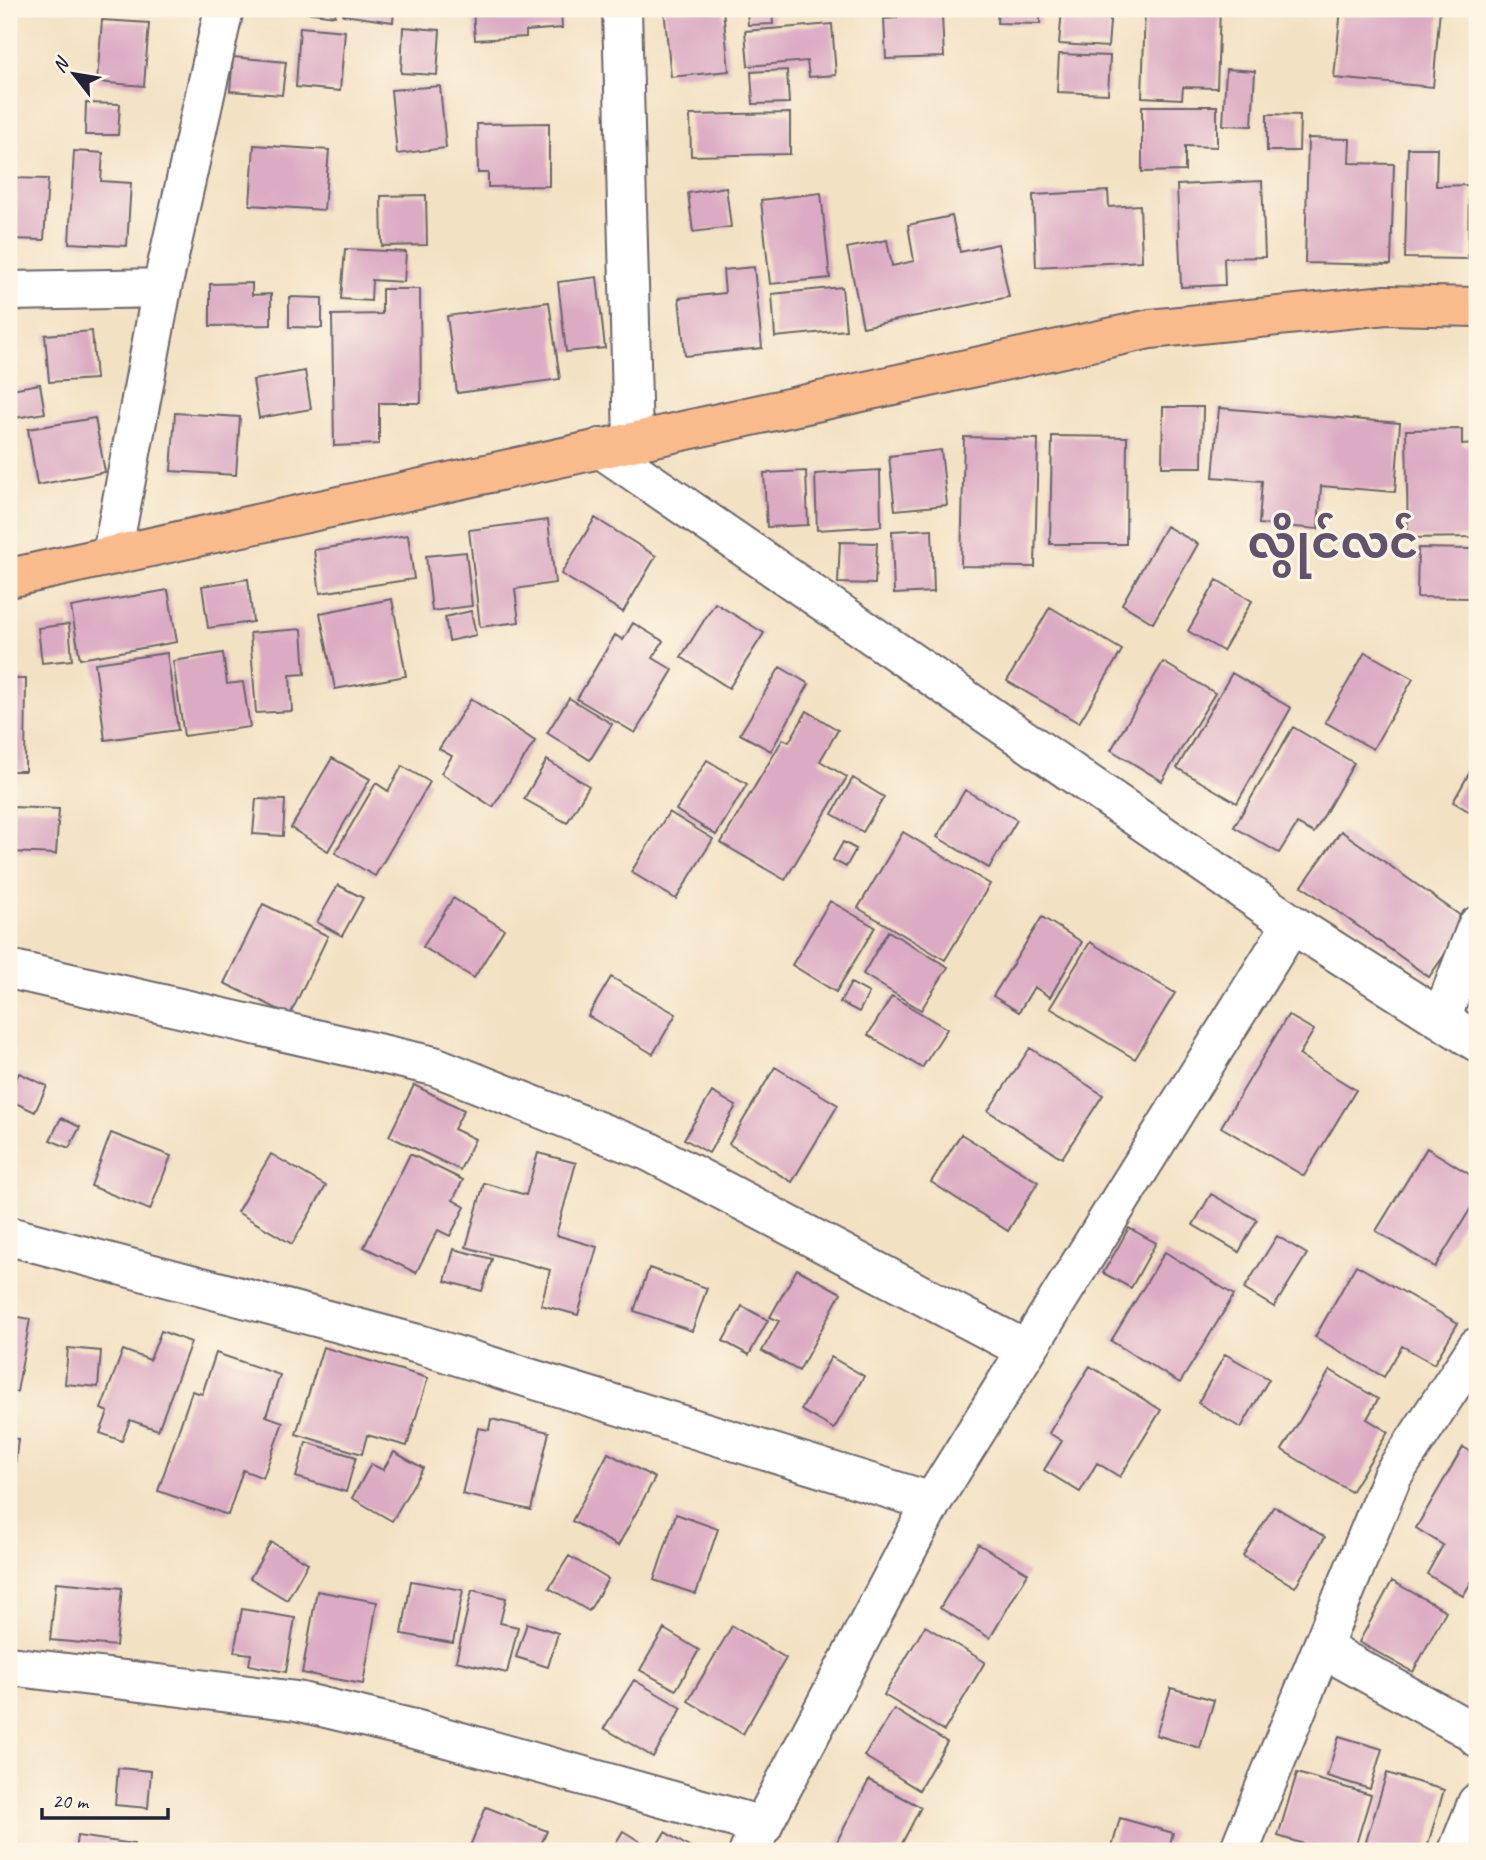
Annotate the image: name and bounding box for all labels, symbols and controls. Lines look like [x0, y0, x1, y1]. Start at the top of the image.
north arrow [38, 38, 108, 108]
text: N [47, 52, 75, 77]
district label: လွိုင်လင် [1248, 512, 1418, 579]
scale bar [42, 1776, 168, 1820]
text: 20 m [52, 1788, 90, 1814]

